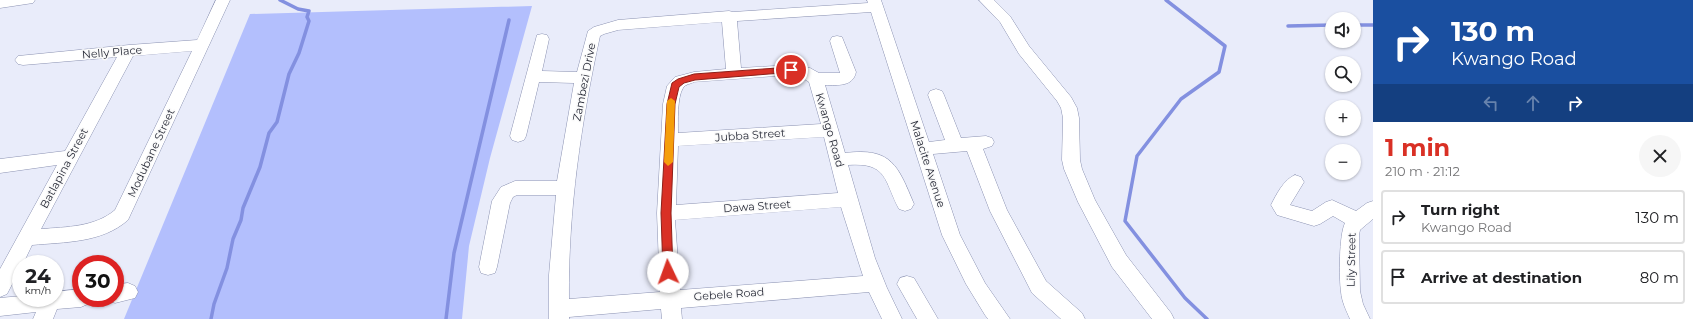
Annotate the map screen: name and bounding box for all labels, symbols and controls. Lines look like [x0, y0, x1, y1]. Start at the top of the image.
map controls [1325, 12, 1361, 180]
button: sound [1325, 12, 1361, 48]
text: 130 m [1451, 14, 1535, 48]
icon: right [1385, 16, 1437, 68]
street label: Zambezi Drive [570, 41, 599, 122]
street label: Nelly Place [81, 42, 143, 62]
text: Kwango Road [1451, 48, 1577, 70]
pin [774, 53, 808, 87]
button: search [1325, 56, 1361, 92]
icon: arrive [780, 59, 802, 81]
street label: Kwango Road [813, 91, 847, 169]
icon: left [1480, 92, 1502, 114]
icon: ahead [1522, 92, 1544, 114]
icon: right [1564, 92, 1586, 114]
button: + [1325, 100, 1361, 136]
street label: Modubane Street [124, 106, 178, 200]
street label: Malacite Avenue [907, 119, 949, 210]
street label: Batlapina Street [37, 125, 91, 211]
street label: Jubba Street [713, 126, 786, 145]
text: 1 min [1385, 133, 1450, 162]
button: close [1639, 135, 1681, 177]
button: − [1325, 144, 1361, 180]
text: 210 m · 21:12 [1385, 163, 1460, 179]
street label: Dawa Street [723, 197, 792, 215]
text: Turn right [1421, 200, 1500, 219]
icon: right [1387, 206, 1409, 228]
text: 130 m [1635, 208, 1679, 227]
text: Kwango Road [1421, 219, 1512, 235]
street label: Lily Street [1344, 232, 1358, 287]
position arrow [647, 251, 689, 293]
speed limit sign: 30 [72, 255, 124, 307]
text: 24 [25, 264, 51, 288]
icon: arrive [1387, 266, 1409, 288]
text: Arrive at destination [1421, 268, 1582, 287]
text: 80 m [1640, 268, 1679, 287]
text: km/h [25, 284, 51, 297]
street label: Gebele Road [693, 285, 765, 303]

